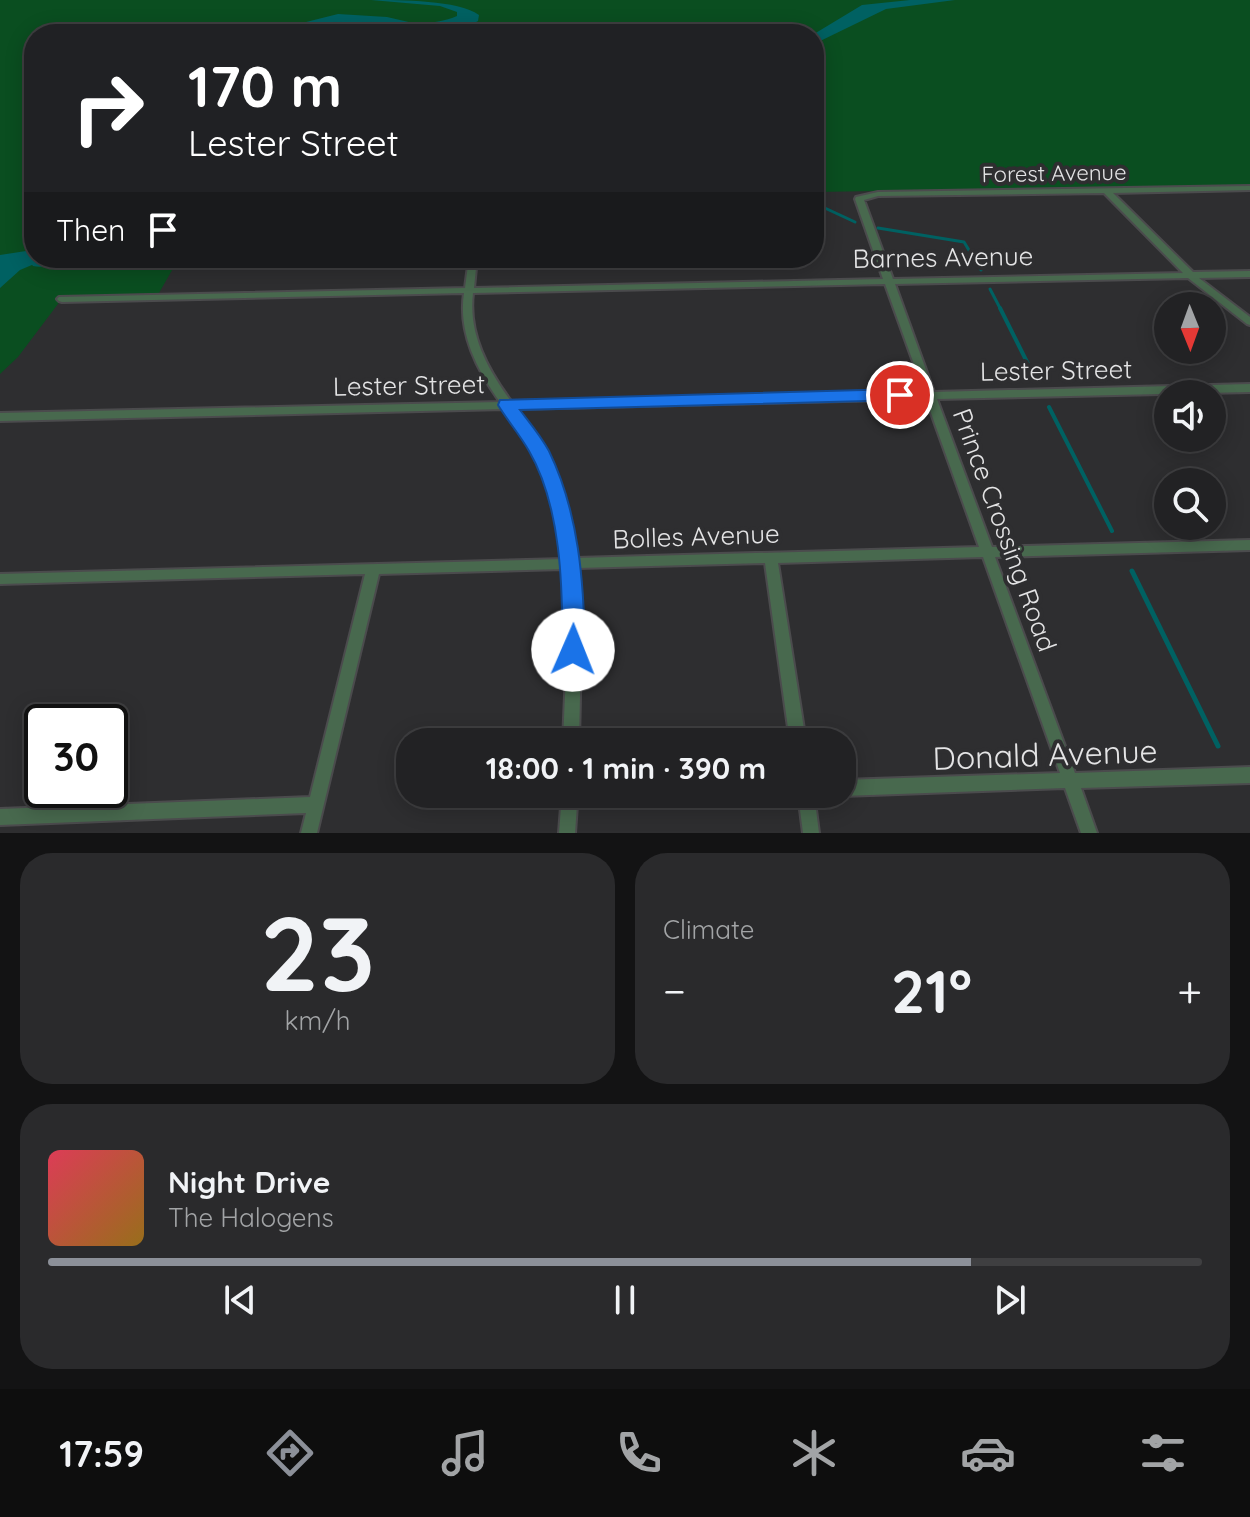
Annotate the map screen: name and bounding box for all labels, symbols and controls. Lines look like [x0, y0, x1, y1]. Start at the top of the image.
text: 170 m [188, 51, 342, 121]
icon: right [56, 56, 160, 160]
text: Lester Street [188, 120, 399, 165]
street label: Forest Avenue [981, 158, 1127, 188]
icon: arrive [141, 208, 185, 252]
text: Then [56, 211, 125, 249]
street label: Barnes Avenue [852, 239, 1034, 275]
north arrow [1154, 292, 1226, 364]
map controls [1154, 292, 1226, 540]
street label: Lester Street [980, 352, 1132, 388]
pin [866, 361, 934, 429]
street label: Lester Street [333, 367, 485, 403]
icon: arrive [878, 373, 922, 417]
button: sound [1154, 380, 1226, 452]
street label: Prince Crossing Road [946, 404, 1064, 656]
button: search [1154, 468, 1226, 540]
street label: Bolles Avenue [612, 517, 780, 555]
position arrow [531, 608, 615, 692]
speed limit sign: 30 [24, 704, 128, 808]
street label: Donald Avenue [932, 730, 1158, 778]
text: 18:00 · 1 min · 390 m [486, 749, 766, 787]
text: 23 [260, 887, 375, 1017]
text: Climate [663, 913, 754, 946]
text: 21° [891, 953, 972, 1028]
text: − [663, 963, 686, 1018]
text: + [1177, 963, 1202, 1018]
text: km/h [285, 1004, 350, 1037]
text: Night Drive [168, 1163, 330, 1201]
text: The Halogens [168, 1201, 334, 1234]
icon: previous [218, 1278, 262, 1322]
icon: pause [603, 1278, 647, 1322]
icon: next [988, 1278, 1032, 1322]
icon: directions [262, 1425, 318, 1481]
icon: music [437, 1425, 493, 1481]
icon: phone [611, 1425, 667, 1481]
icon: climate [786, 1425, 842, 1481]
icon: car [960, 1425, 1016, 1481]
icon: filters [1135, 1425, 1191, 1481]
text: 17:59 [59, 1431, 144, 1476]

